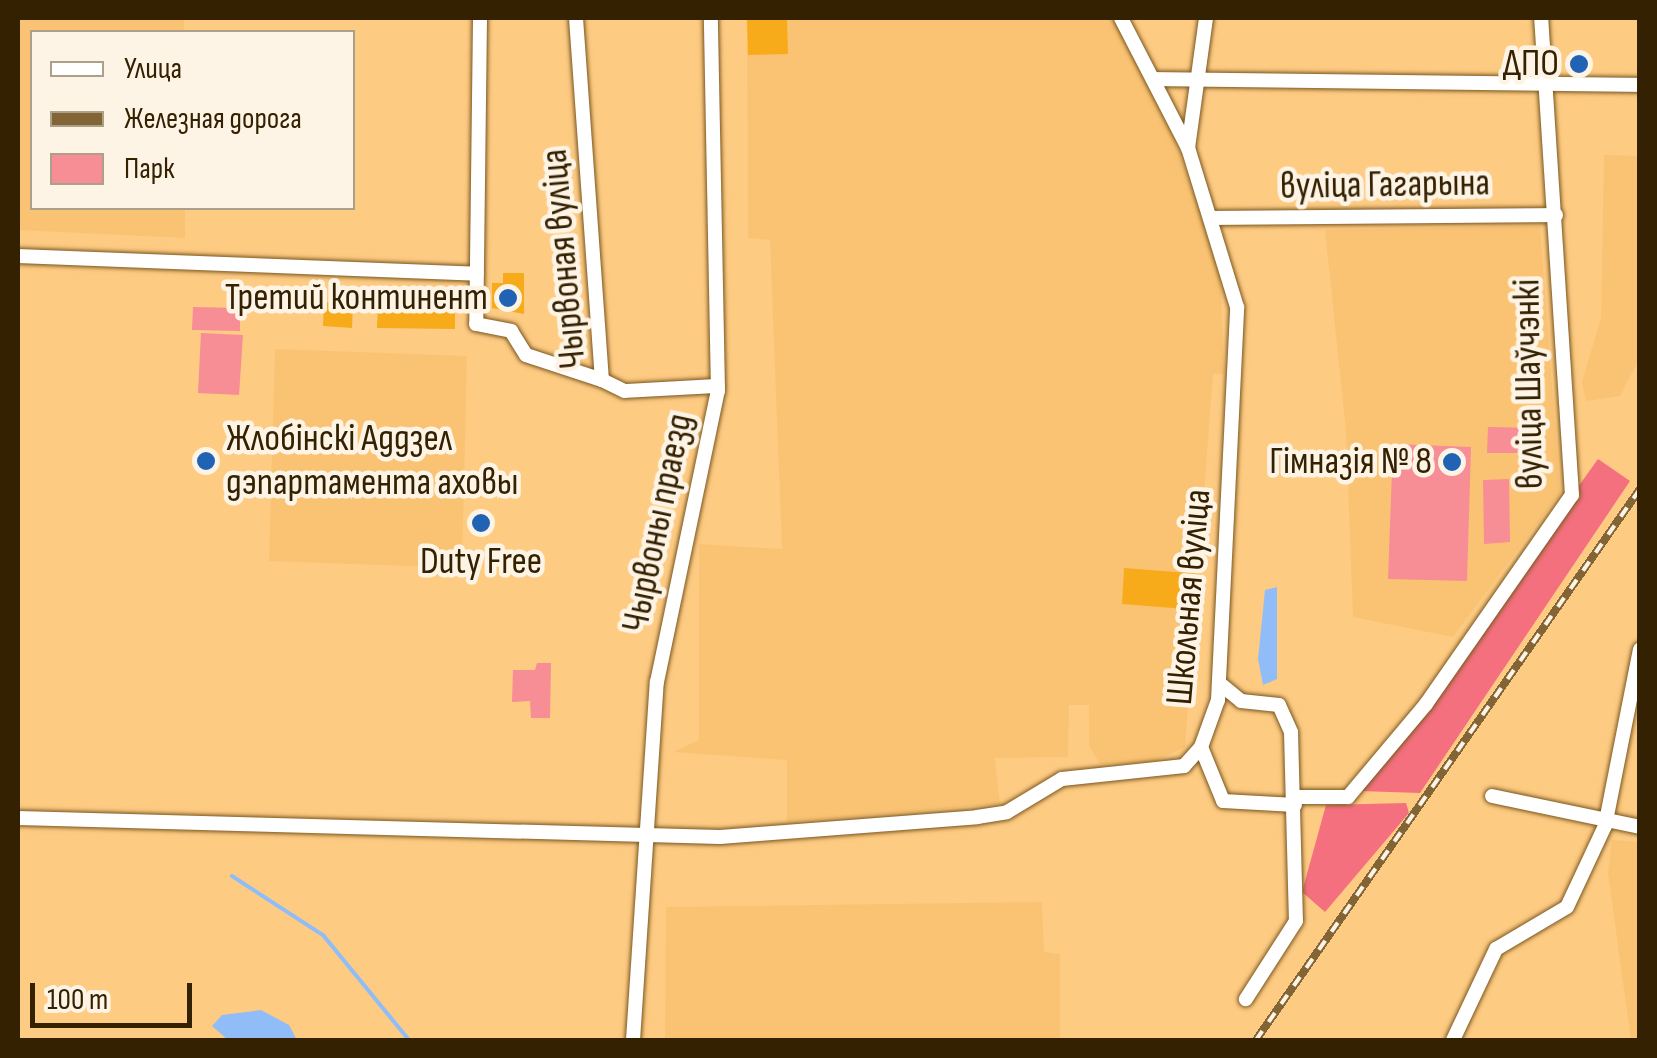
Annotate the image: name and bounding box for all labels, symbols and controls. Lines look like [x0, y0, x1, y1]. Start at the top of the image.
legend [30, 30, 355, 210]
place label: ДПО [1503, 41, 1559, 87]
text: Улица [124, 51, 182, 87]
marker: ДПО [1568, 53, 1590, 75]
text: Железная дорога [124, 101, 302, 137]
street label: Чырвоная вуліца [532, 147, 596, 371]
text: Парк [124, 151, 175, 187]
street label: вуліца Гагарына [1280, 160, 1490, 210]
place label: Третий континент [225, 275, 488, 321]
street label: вуліца Шаўчэнкі [1504, 278, 1554, 490]
marker: Третий континент [497, 287, 519, 309]
street label: Чырвоны праезд [613, 410, 703, 636]
place label: Жлобінскі Аддзел дэпартамента аховы [226, 416, 518, 506]
place label: Гімназія № 8 [1269, 439, 1432, 485]
marker: Жлобінскі Аддзел дэпартамента аховы [195, 450, 217, 472]
marker: Гімназія № 8 [1441, 451, 1463, 473]
street label: Школьная вуліца [1157, 487, 1221, 707]
marker: Duty Free [470, 512, 492, 534]
place label: Duty Free [420, 539, 542, 585]
scale bar [35, 963, 198, 1025]
text: 100 m [47, 982, 108, 1018]

